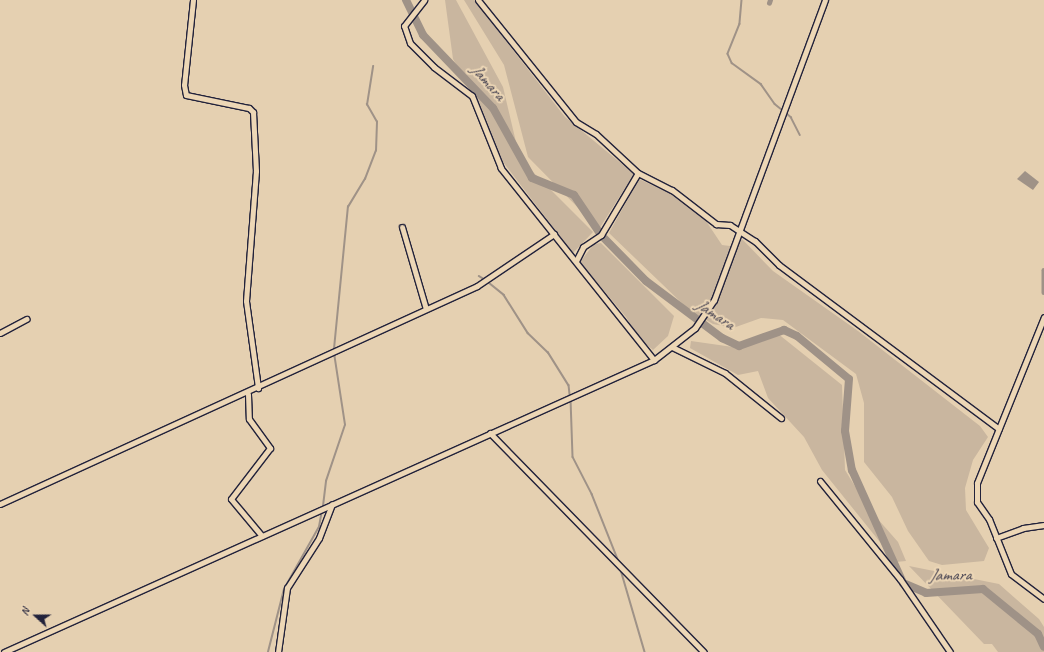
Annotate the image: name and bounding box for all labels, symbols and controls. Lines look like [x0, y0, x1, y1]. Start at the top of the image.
water label: Jamara [466, 60, 510, 104]
water label: Jamara [692, 294, 738, 334]
water label: Jamara [929, 564, 971, 586]
north arrow [16, 596, 56, 636]
text: N [17, 606, 33, 617]

